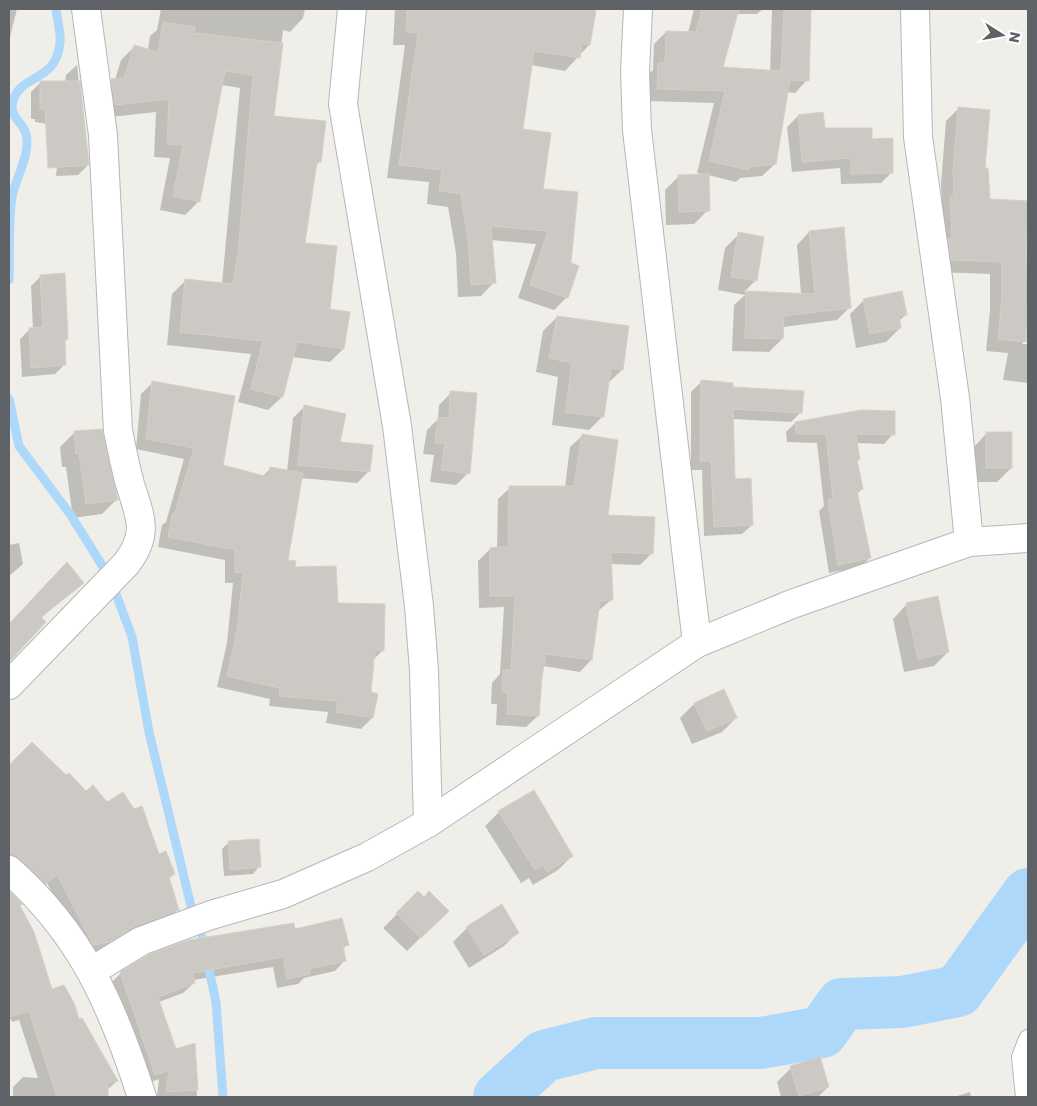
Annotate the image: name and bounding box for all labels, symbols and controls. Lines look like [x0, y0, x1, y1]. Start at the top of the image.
north arrow [977, 10, 1027, 60]
text: N [1004, 30, 1026, 45]

